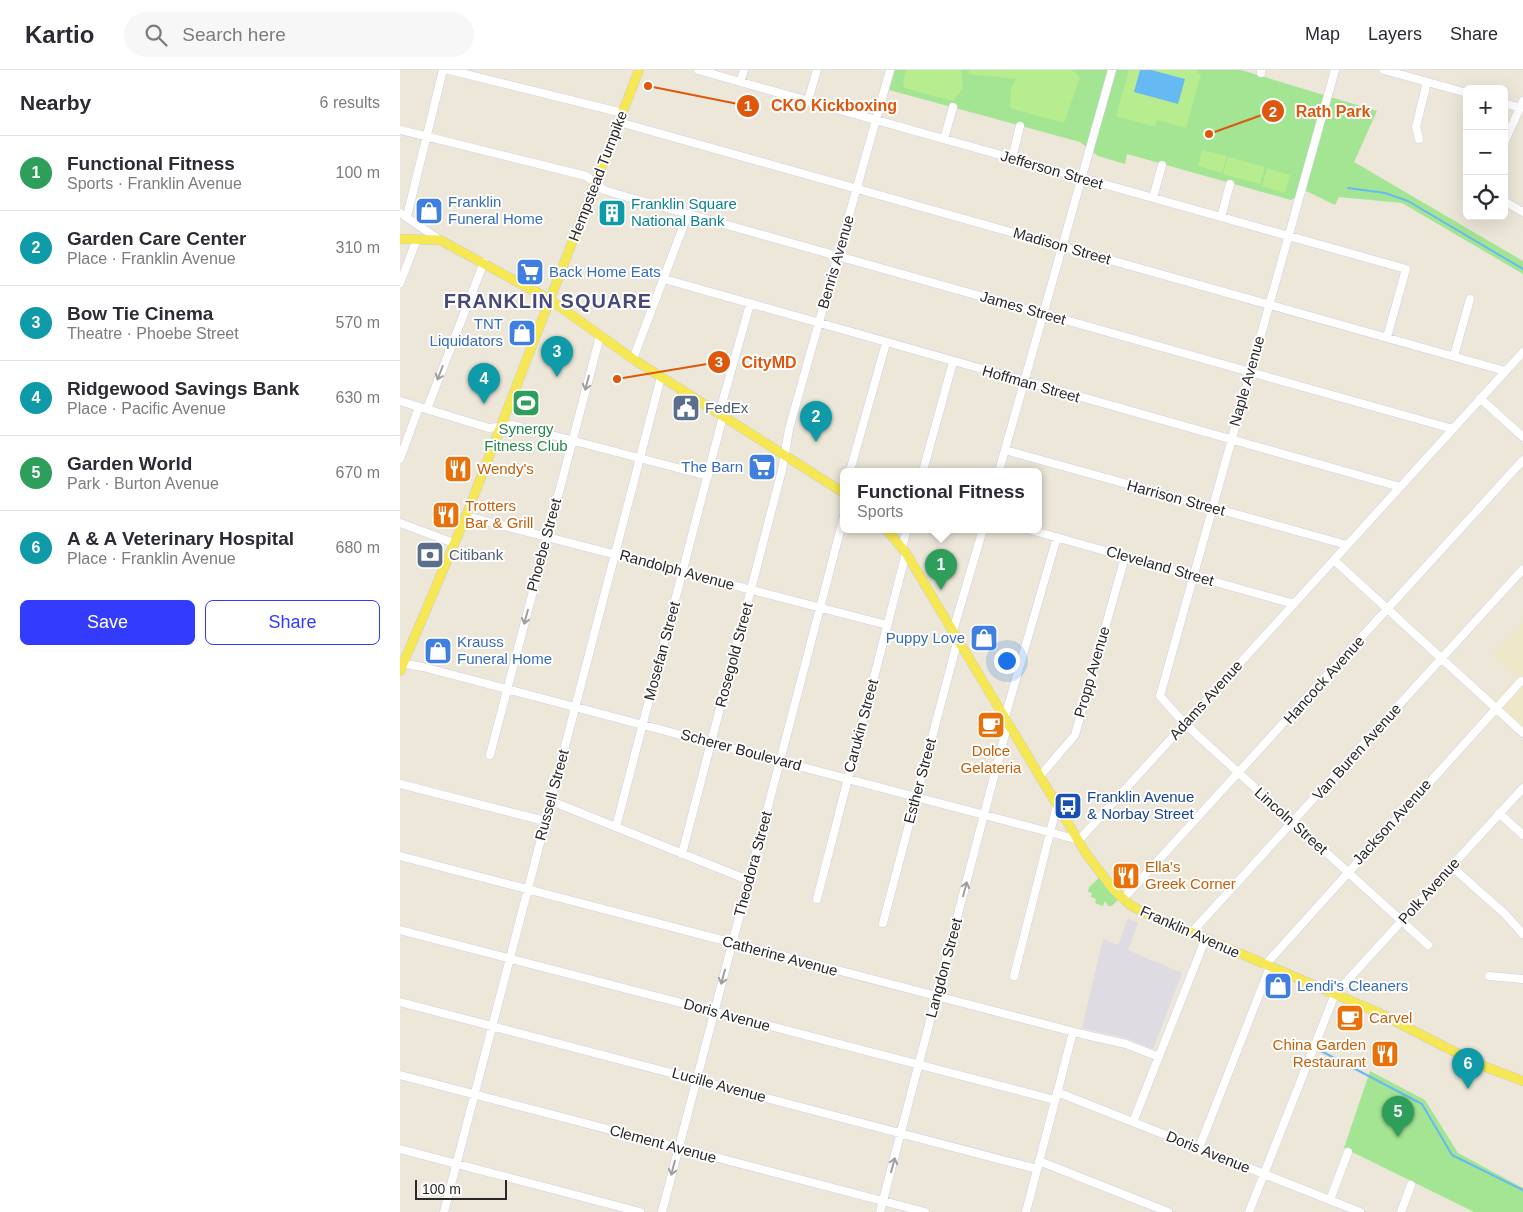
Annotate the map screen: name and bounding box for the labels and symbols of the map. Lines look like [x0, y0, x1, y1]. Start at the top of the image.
callout: CKO Kickboxing [736, 90, 907, 121]
callout: Rath Park [1261, 96, 1380, 127]
text: 1 [744, 97, 752, 114]
text: CKO Kickboxing [771, 97, 897, 114]
text: 2 [1269, 103, 1277, 120]
text: Rath Park [1296, 103, 1370, 120]
street label: Hempstead Turnpike [565, 108, 630, 243]
street label: Jefferson Street [999, 147, 1106, 192]
place label: Franklin Funeral Home [448, 193, 543, 227]
place label: Franklin Square National Bank [631, 195, 737, 229]
shop icon: Franklin Funeral Home [414, 196, 444, 226]
building icon: Franklin Square National Bank [597, 198, 627, 228]
street label: Benris Avenue [814, 213, 857, 311]
street label: Madison Street [1011, 223, 1114, 268]
supermarket icon: Back Home Eats [515, 257, 545, 287]
place label: Back Home Eats [549, 263, 661, 280]
street label: James Street [978, 287, 1069, 328]
district label: FRANKLIN SQUARE [444, 290, 652, 312]
place label: TNT Liquidators [430, 315, 503, 349]
shop icon: TNT Liquidators [507, 318, 537, 348]
street label: Naple Avenue [1226, 334, 1268, 428]
pin: 3 [541, 336, 573, 377]
callout: CityMD [707, 347, 807, 378]
text: 3 [715, 353, 723, 370]
text: CityMD [741, 354, 797, 371]
street label: Hoffman Street [980, 361, 1083, 406]
pin: 4 [468, 363, 500, 404]
one-way arrow [435, 365, 445, 380]
one-way arrow [582, 374, 591, 390]
sports icon: Synergy Fitness Club [511, 388, 541, 418]
public building icon: FedEx [671, 393, 701, 423]
place label: FedEx [705, 399, 749, 416]
pin: 2 [800, 401, 832, 442]
place label: Synergy Fitness Club [484, 420, 568, 454]
supermarket icon: The Barn [747, 452, 777, 482]
restaurant icon: Wendy's [443, 454, 473, 484]
place label: The Barn [681, 458, 743, 475]
place label: Wendy's [477, 460, 534, 477]
street label: Harrison Street [1125, 476, 1228, 519]
street label: Phoebe Street [523, 496, 564, 593]
place label: Trotters Bar & Grill [465, 497, 533, 531]
restaurant icon: Trotters Bar & Grill [431, 500, 461, 530]
bank icon: Citibank [415, 540, 445, 570]
street label: Cleveland Street [1104, 542, 1217, 589]
place label: Citibank [449, 546, 504, 563]
street label: Randolph Avenue [618, 546, 736, 593]
pin: 1 [925, 549, 957, 590]
street label: Mosefan Street [640, 599, 683, 702]
street label: Rosegold Street [711, 600, 756, 709]
one-way arrow [520, 609, 530, 625]
shop icon: Puppy Love [969, 623, 999, 653]
street label: Propp Avenue [1070, 624, 1113, 719]
place label: Puppy Love [886, 629, 965, 646]
street label: Hancock Avenue [1280, 632, 1368, 727]
place label: Krauss Funeral Home [457, 633, 552, 667]
shop icon: Krauss Funeral Home [423, 636, 453, 666]
your location [994, 648, 1020, 674]
street label: Adams Avenue [1166, 657, 1246, 743]
street label: Carukin Street [840, 677, 881, 774]
street label: Van Buren Avenue [1309, 700, 1404, 803]
cafe icon: Dolce Gelateria [976, 710, 1006, 740]
street label: Scherer Boulevard [679, 725, 803, 774]
street label: Esther Street [900, 736, 939, 825]
place label: Dolce Gelateria [961, 742, 1022, 776]
street label: Russell Street [531, 747, 572, 842]
street label: Jackson Avenue [1349, 775, 1434, 868]
street label: Lincoln Street [1252, 784, 1332, 858]
place label: Franklin Avenue & Norbay Street [1087, 788, 1195, 822]
bus stop icon: Franklin Avenue & Norbay Street [1053, 791, 1083, 821]
street label: Theodora Street [730, 809, 775, 918]
street label: Polk Avenue [1395, 854, 1463, 927]
place label: Ella's Greek Corner [1145, 858, 1236, 892]
restaurant icon: Ella's Greek Corner [1111, 861, 1141, 891]
one-way arrow [960, 881, 970, 897]
street label: Franklin Avenue [1138, 902, 1243, 961]
street label: Langdon Street [922, 915, 965, 1020]
street label: Catherine Avenue [720, 932, 840, 979]
one-way arrow [718, 968, 727, 984]
shop icon: Lendi's Cleaners [1263, 971, 1293, 1001]
place label: Lendi's Cleaners [1297, 977, 1408, 994]
street label: Doris Avenue [682, 995, 772, 1034]
cafe icon: Carvel [1335, 1003, 1365, 1033]
place label: Carvel [1369, 1009, 1412, 1026]
place label: China Garden Restaurant [1273, 1036, 1367, 1070]
restaurant icon: China Garden Restaurant [1370, 1039, 1400, 1069]
pin: 6 [1452, 1048, 1484, 1089]
street label: Lucille Avenue [670, 1064, 768, 1105]
pin: 5 [1382, 1096, 1414, 1137]
street label: Clement Avenue [608, 1121, 718, 1166]
street label: Doris Avenue [1164, 1127, 1253, 1176]
one-way arrow [889, 1157, 898, 1173]
one-way arrow [668, 1159, 678, 1175]
scale bar [415, 1177, 508, 1200]

